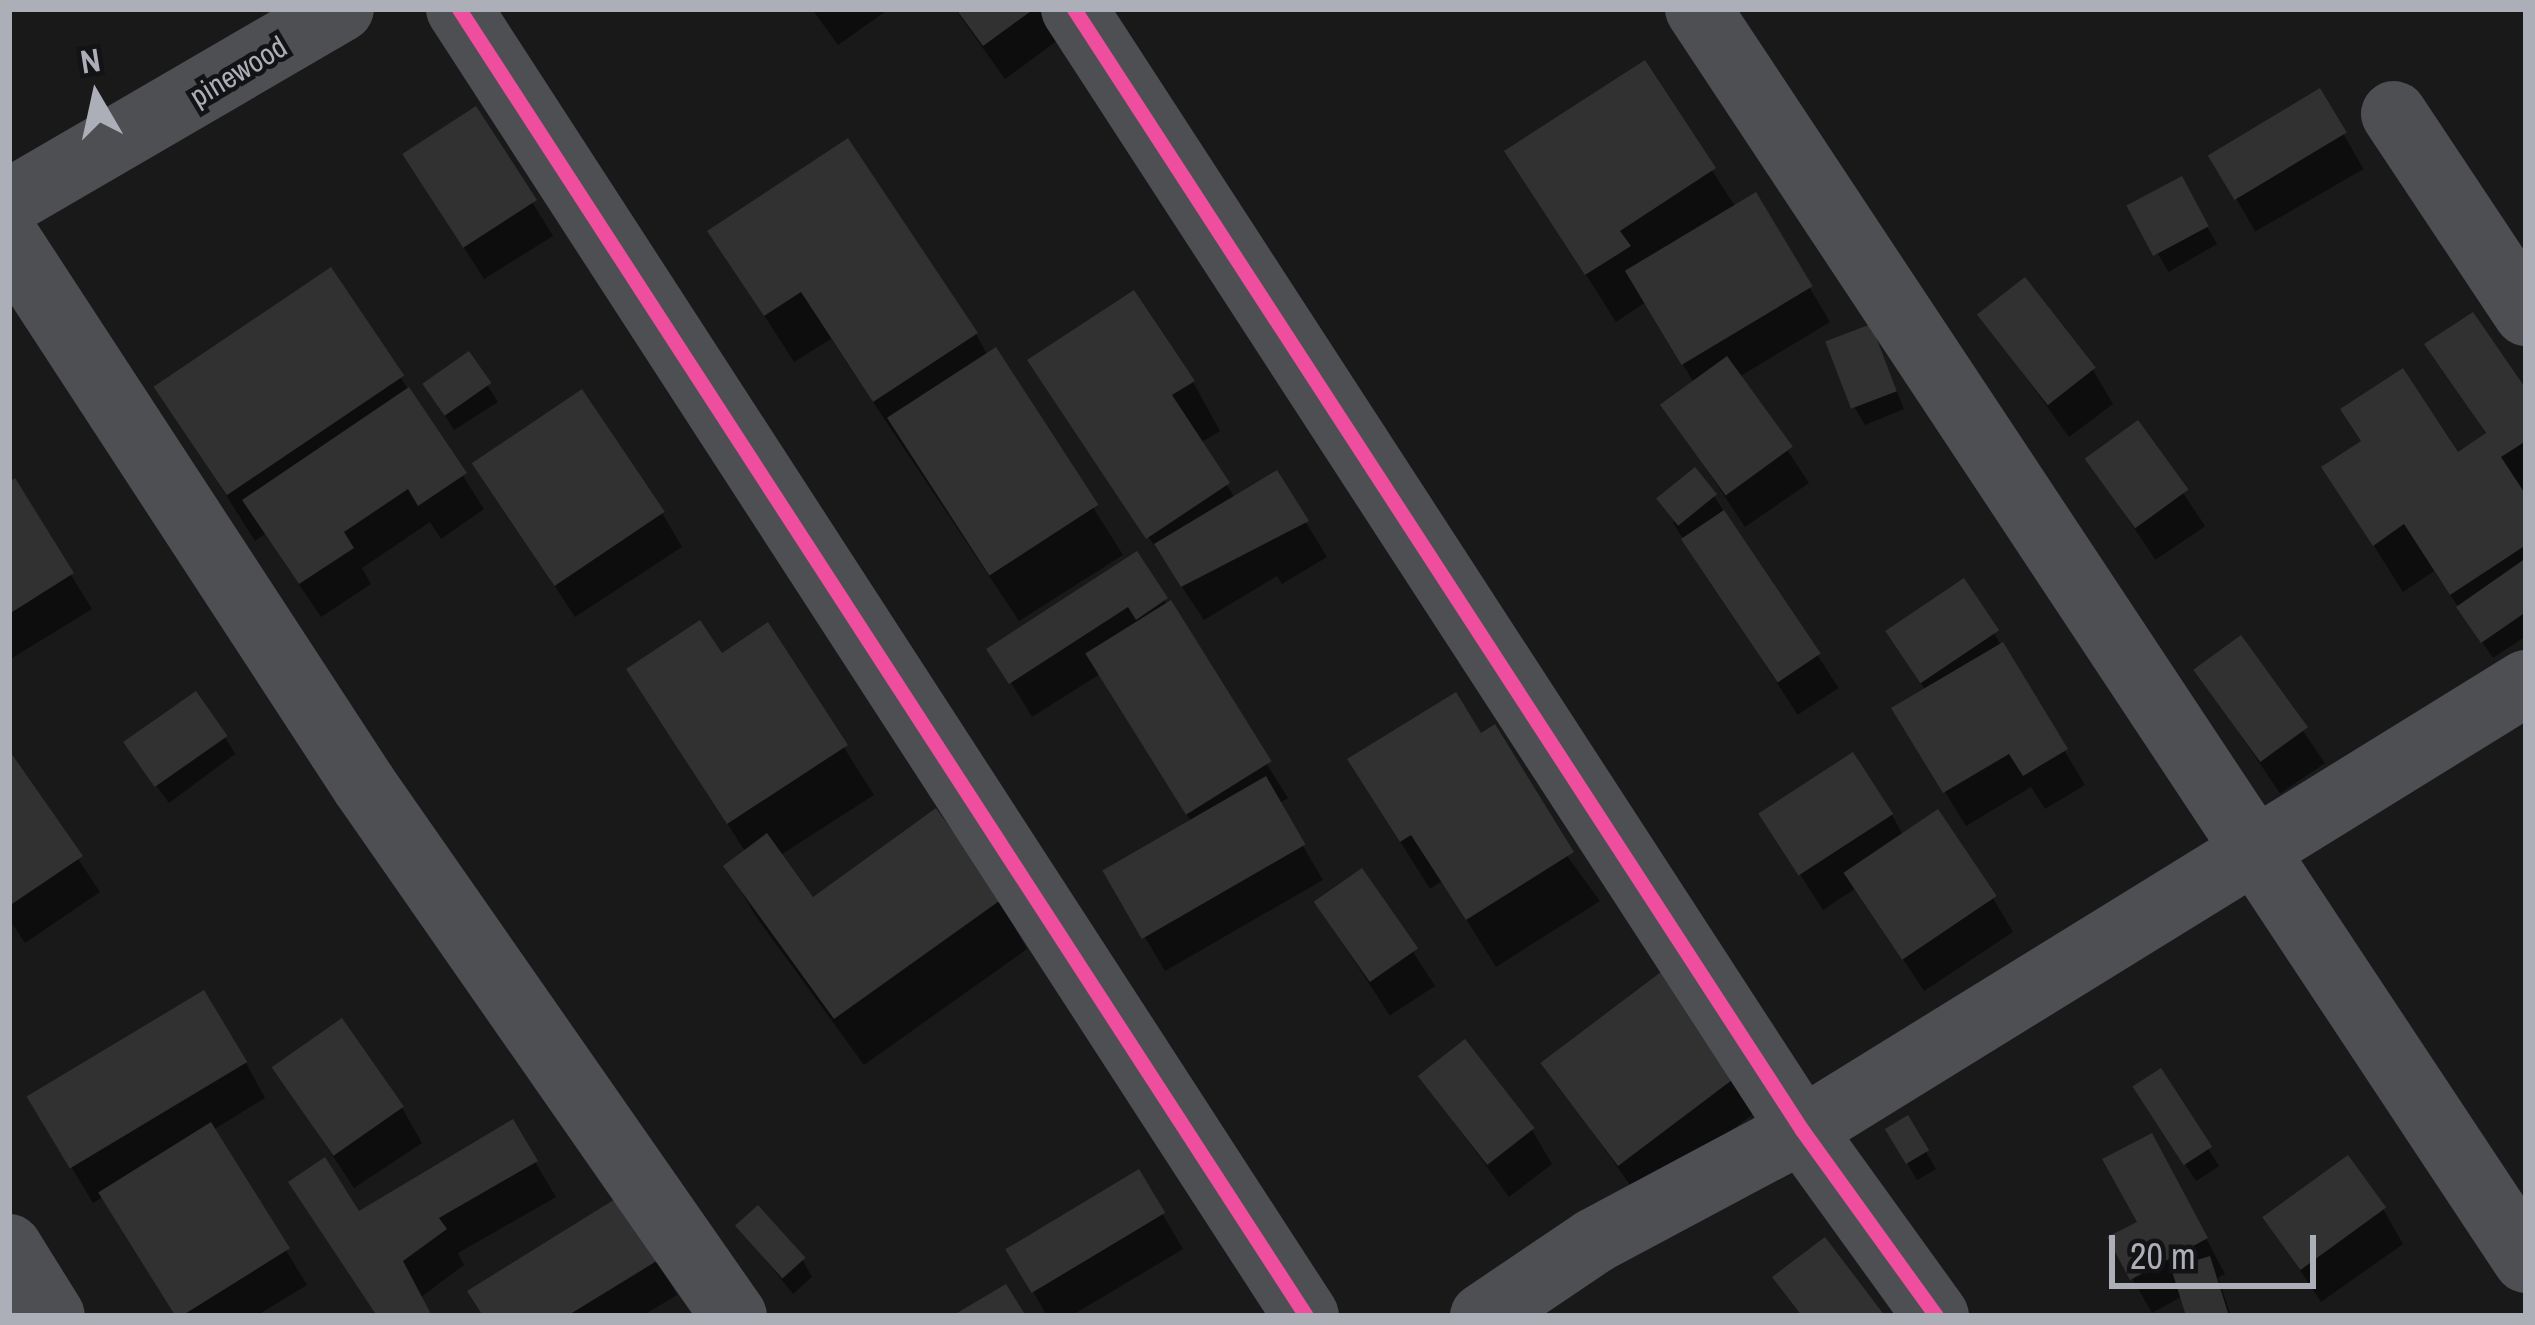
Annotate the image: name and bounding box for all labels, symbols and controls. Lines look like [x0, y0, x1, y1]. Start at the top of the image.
street label: pinewood [183, 28, 293, 114]
north arrow [36, 36, 156, 156]
text: N [77, 37, 103, 84]
scale bar [2115, 1211, 2322, 1285]
text: 20 m [2130, 1232, 2196, 1280]

